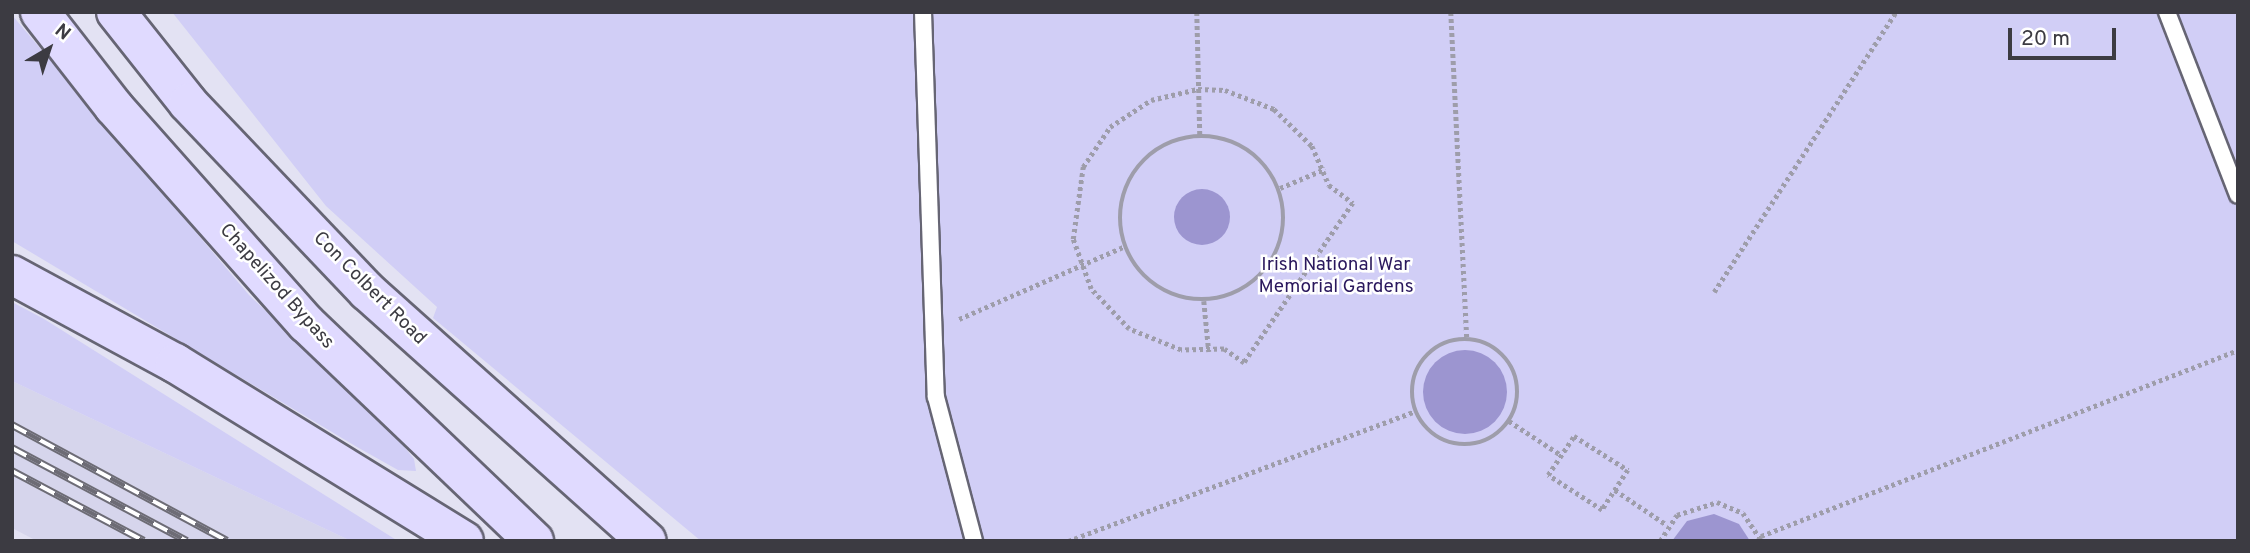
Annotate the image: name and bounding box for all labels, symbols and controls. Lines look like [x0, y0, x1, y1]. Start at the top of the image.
north arrow [14, 14, 84, 84]
scale bar [2012, 14, 2120, 58]
text: N [49, 19, 75, 46]
text: 20 m [2021, 26, 2070, 53]
street label: Chapelizod Bypass [214, 220, 338, 354]
street label: Con Colbert Road [308, 228, 430, 350]
park label: Irish National War Memorial Gardens [1258, 255, 1414, 299]

